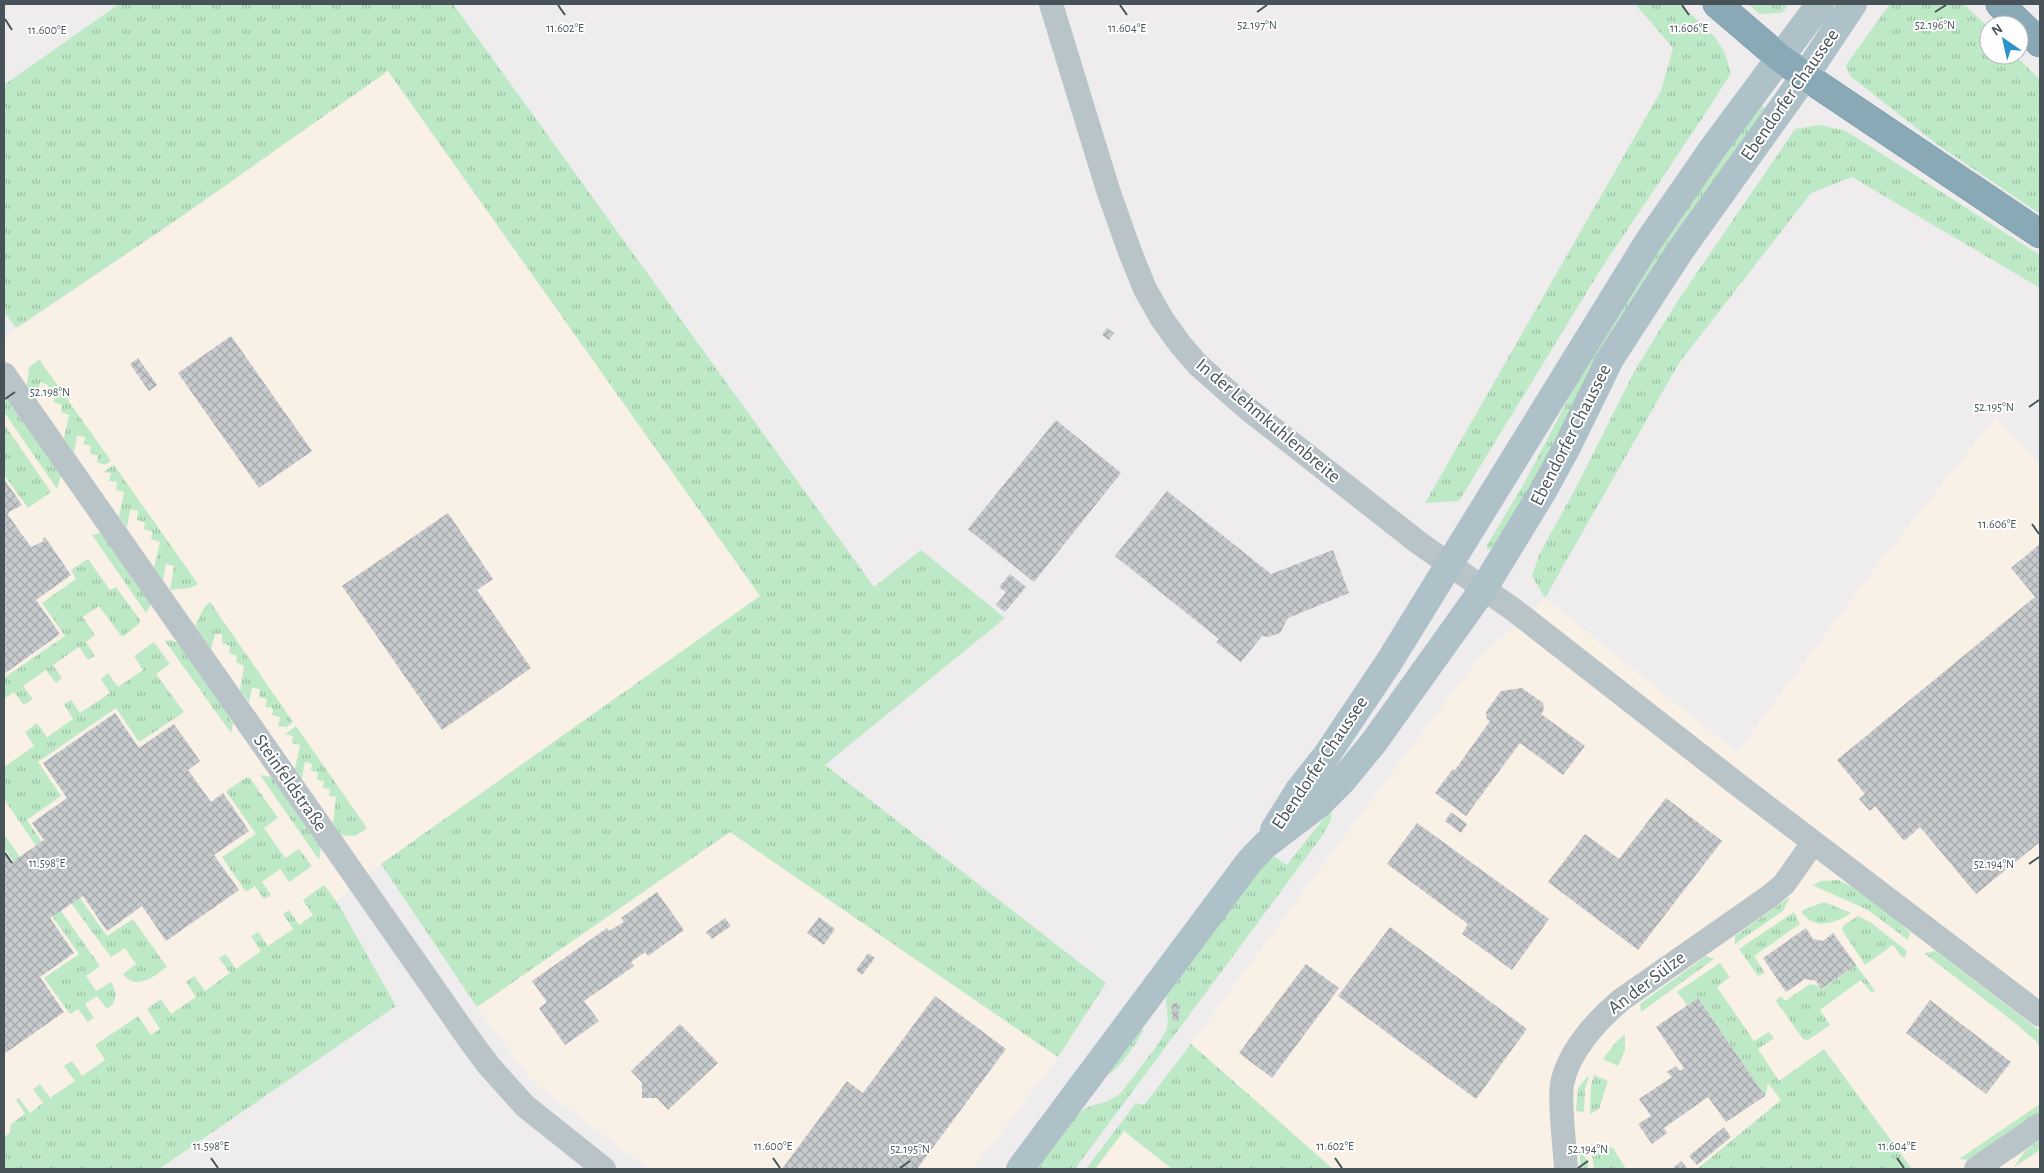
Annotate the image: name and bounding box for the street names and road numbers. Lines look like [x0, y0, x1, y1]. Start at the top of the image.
street label: Ebendorfer Chaussee [1738, 26, 1842, 164]
street label: In der Lehmkuhlenbreite [1192, 355, 1344, 487]
street label: Ebendorfer Chaussee [1527, 361, 1615, 509]
street label: Ebendorfer Chaussee [1269, 693, 1371, 833]
street label: Steinfeldstraße [250, 731, 330, 835]
street label: An der Sülze [1605, 948, 1689, 1018]

